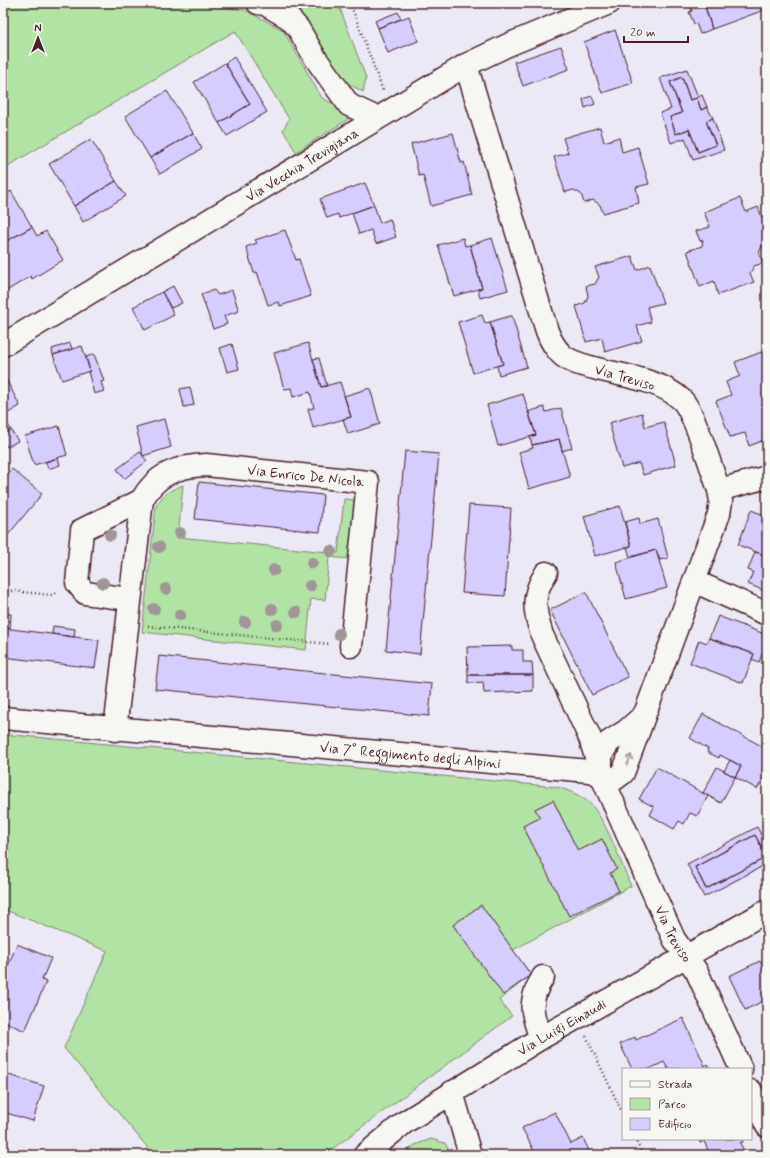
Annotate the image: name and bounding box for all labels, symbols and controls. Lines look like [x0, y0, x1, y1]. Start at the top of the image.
north arrow [18, 18, 58, 58]
scale bar [624, 18, 688, 44]
text: N [34, 22, 42, 36]
text: 20 m [630, 25, 656, 41]
street label: Via Vecchia Trevigiana [242, 124, 362, 206]
street label: Via Treviso [593, 361, 657, 395]
street label: Via Enrico De Nicola [247, 461, 366, 492]
street label: Via 7° Reggimento degli Alpini [319, 739, 501, 773]
one-way arrow [625, 754, 633, 766]
street label: Via Treviso [650, 903, 696, 966]
street label: Via Luigi Einaudi [514, 995, 610, 1060]
legend [622, 1068, 752, 1140]
text: Strada [658, 1077, 692, 1093]
text: Parco [658, 1097, 686, 1113]
text: Edificio [658, 1117, 692, 1133]

